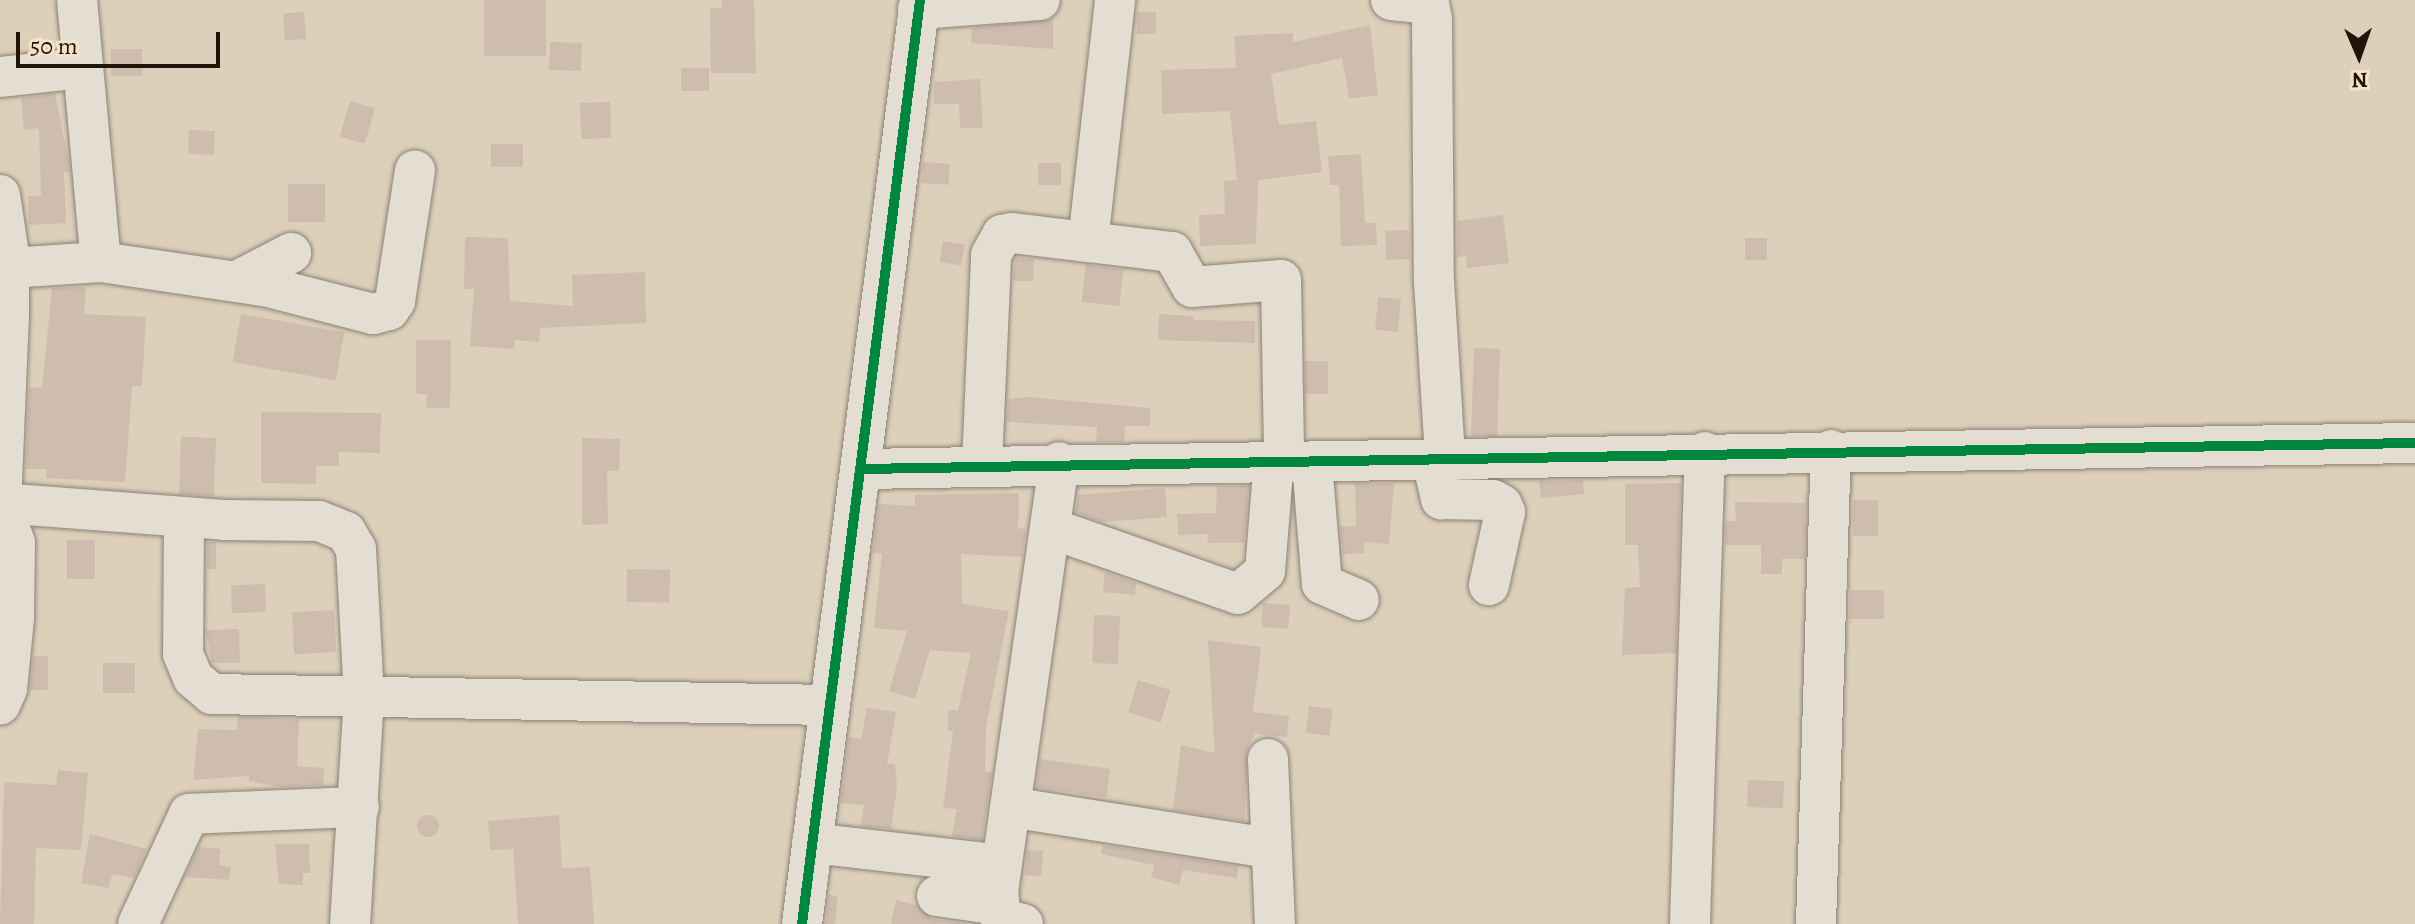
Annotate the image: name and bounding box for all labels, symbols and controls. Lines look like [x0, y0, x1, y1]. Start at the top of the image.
scale bar [20, 16, 224, 66]
north arrow [2319, 16, 2399, 96]
text: 50 m [30, 30, 78, 62]
text: N [2351, 65, 2368, 95]

